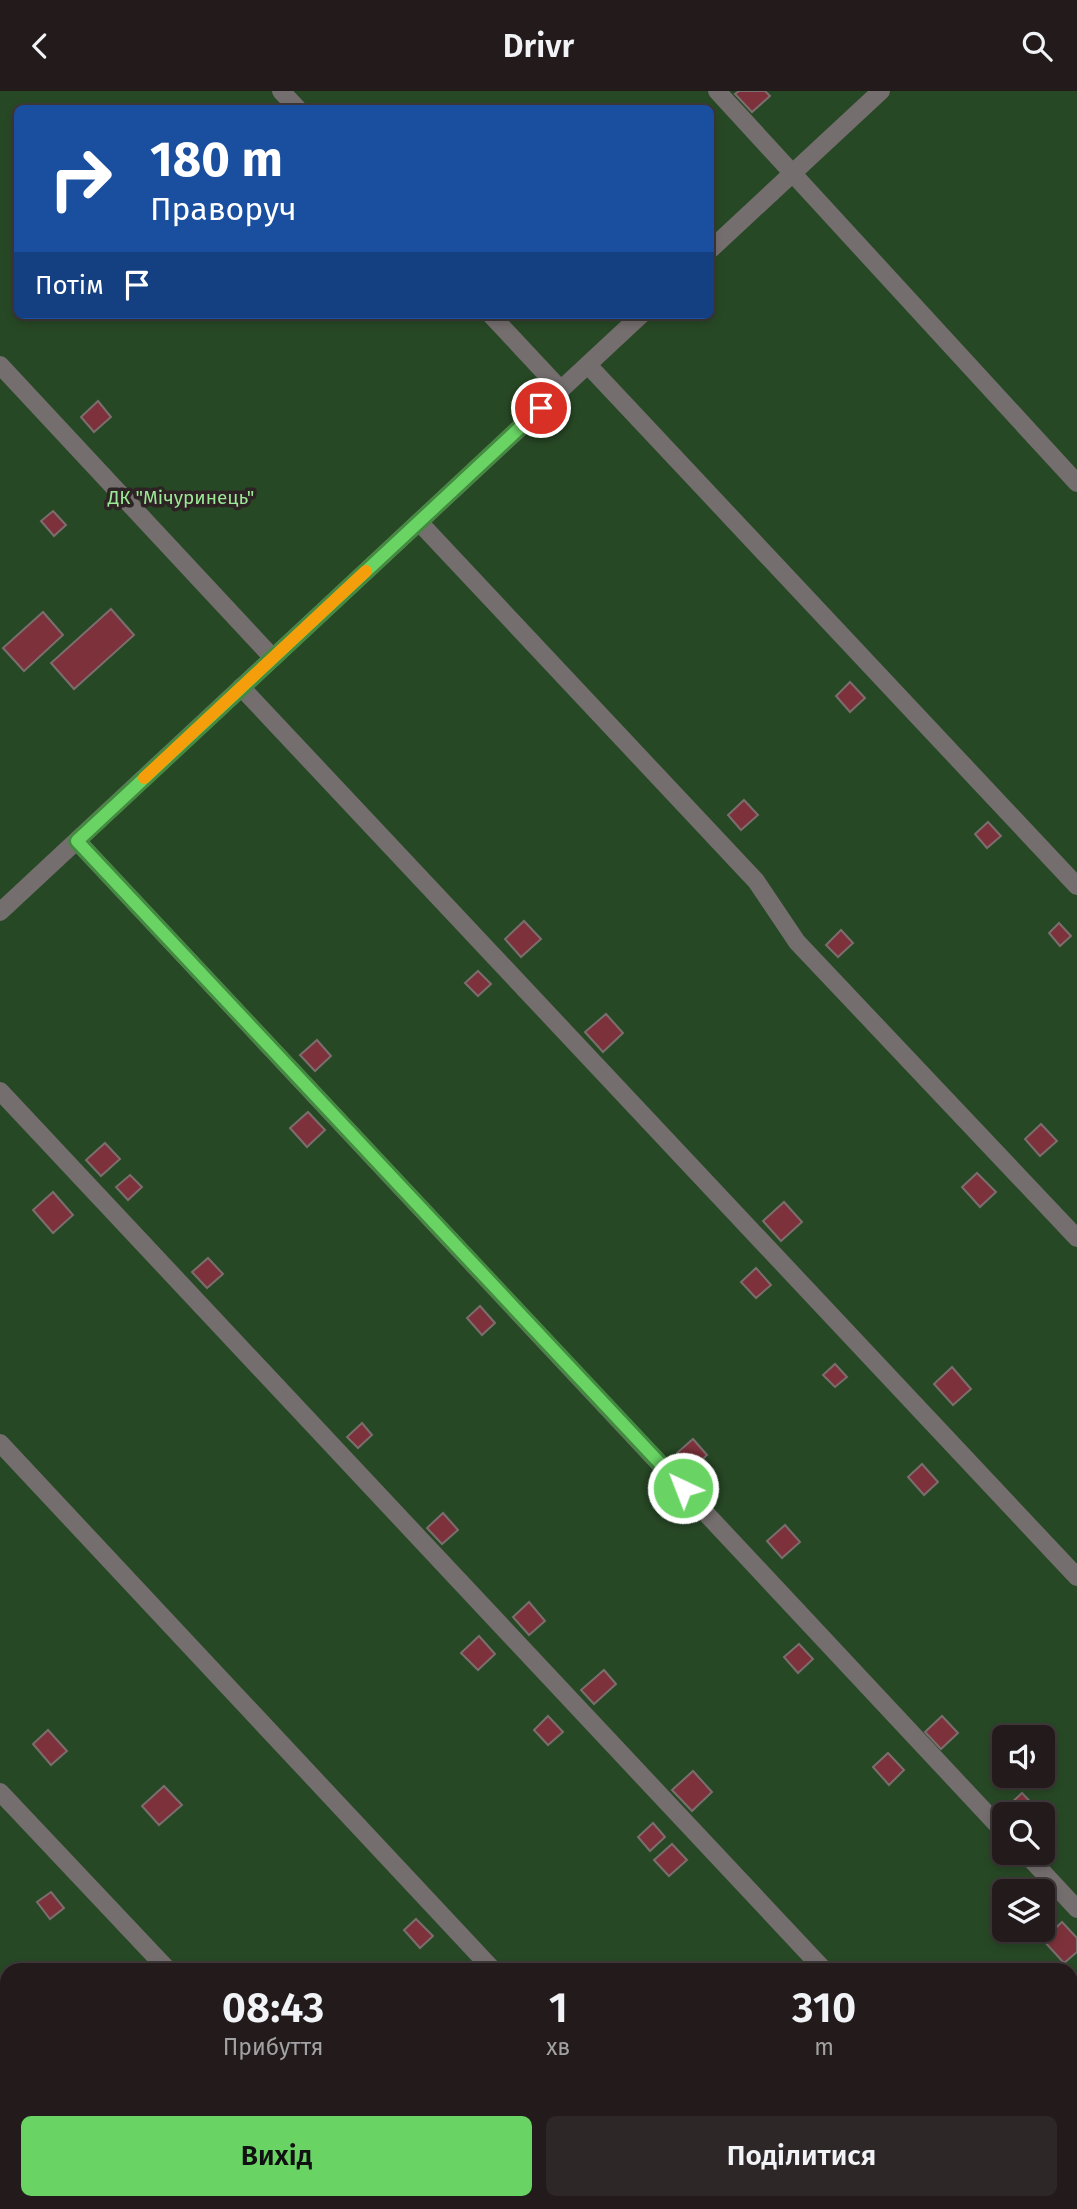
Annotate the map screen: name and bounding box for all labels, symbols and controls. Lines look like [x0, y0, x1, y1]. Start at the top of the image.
icon: back [21, 27, 59, 65]
text: Drivr [503, 27, 574, 65]
icon: search [1018, 27, 1056, 65]
text: 180 m [150, 130, 283, 189]
icon: right [35, 133, 126, 224]
text: Праворуч [150, 190, 297, 228]
icon: arrive [118, 266, 156, 304]
text: Потім [35, 270, 104, 301]
pin [511, 378, 571, 438]
icon: arrive [522, 389, 560, 427]
park label: ДК "Мічуринець" [107, 486, 254, 509]
position arrow [646, 1451, 720, 1525]
map controls [992, 1725, 1055, 1942]
button: sound [992, 1725, 1055, 1788]
button: search [992, 1802, 1055, 1865]
button: layers [992, 1879, 1055, 1942]
text: 08:43 [222, 1983, 324, 2033]
text: 1 [549, 1983, 568, 2033]
text: 310 [792, 1983, 856, 2033]
text: Прибуття [223, 2033, 323, 2061]
text: хв [546, 2033, 570, 2061]
text: m [814, 2033, 834, 2061]
button: Вихід [21, 2116, 532, 2196]
button: Поділитися [546, 2116, 1057, 2196]

